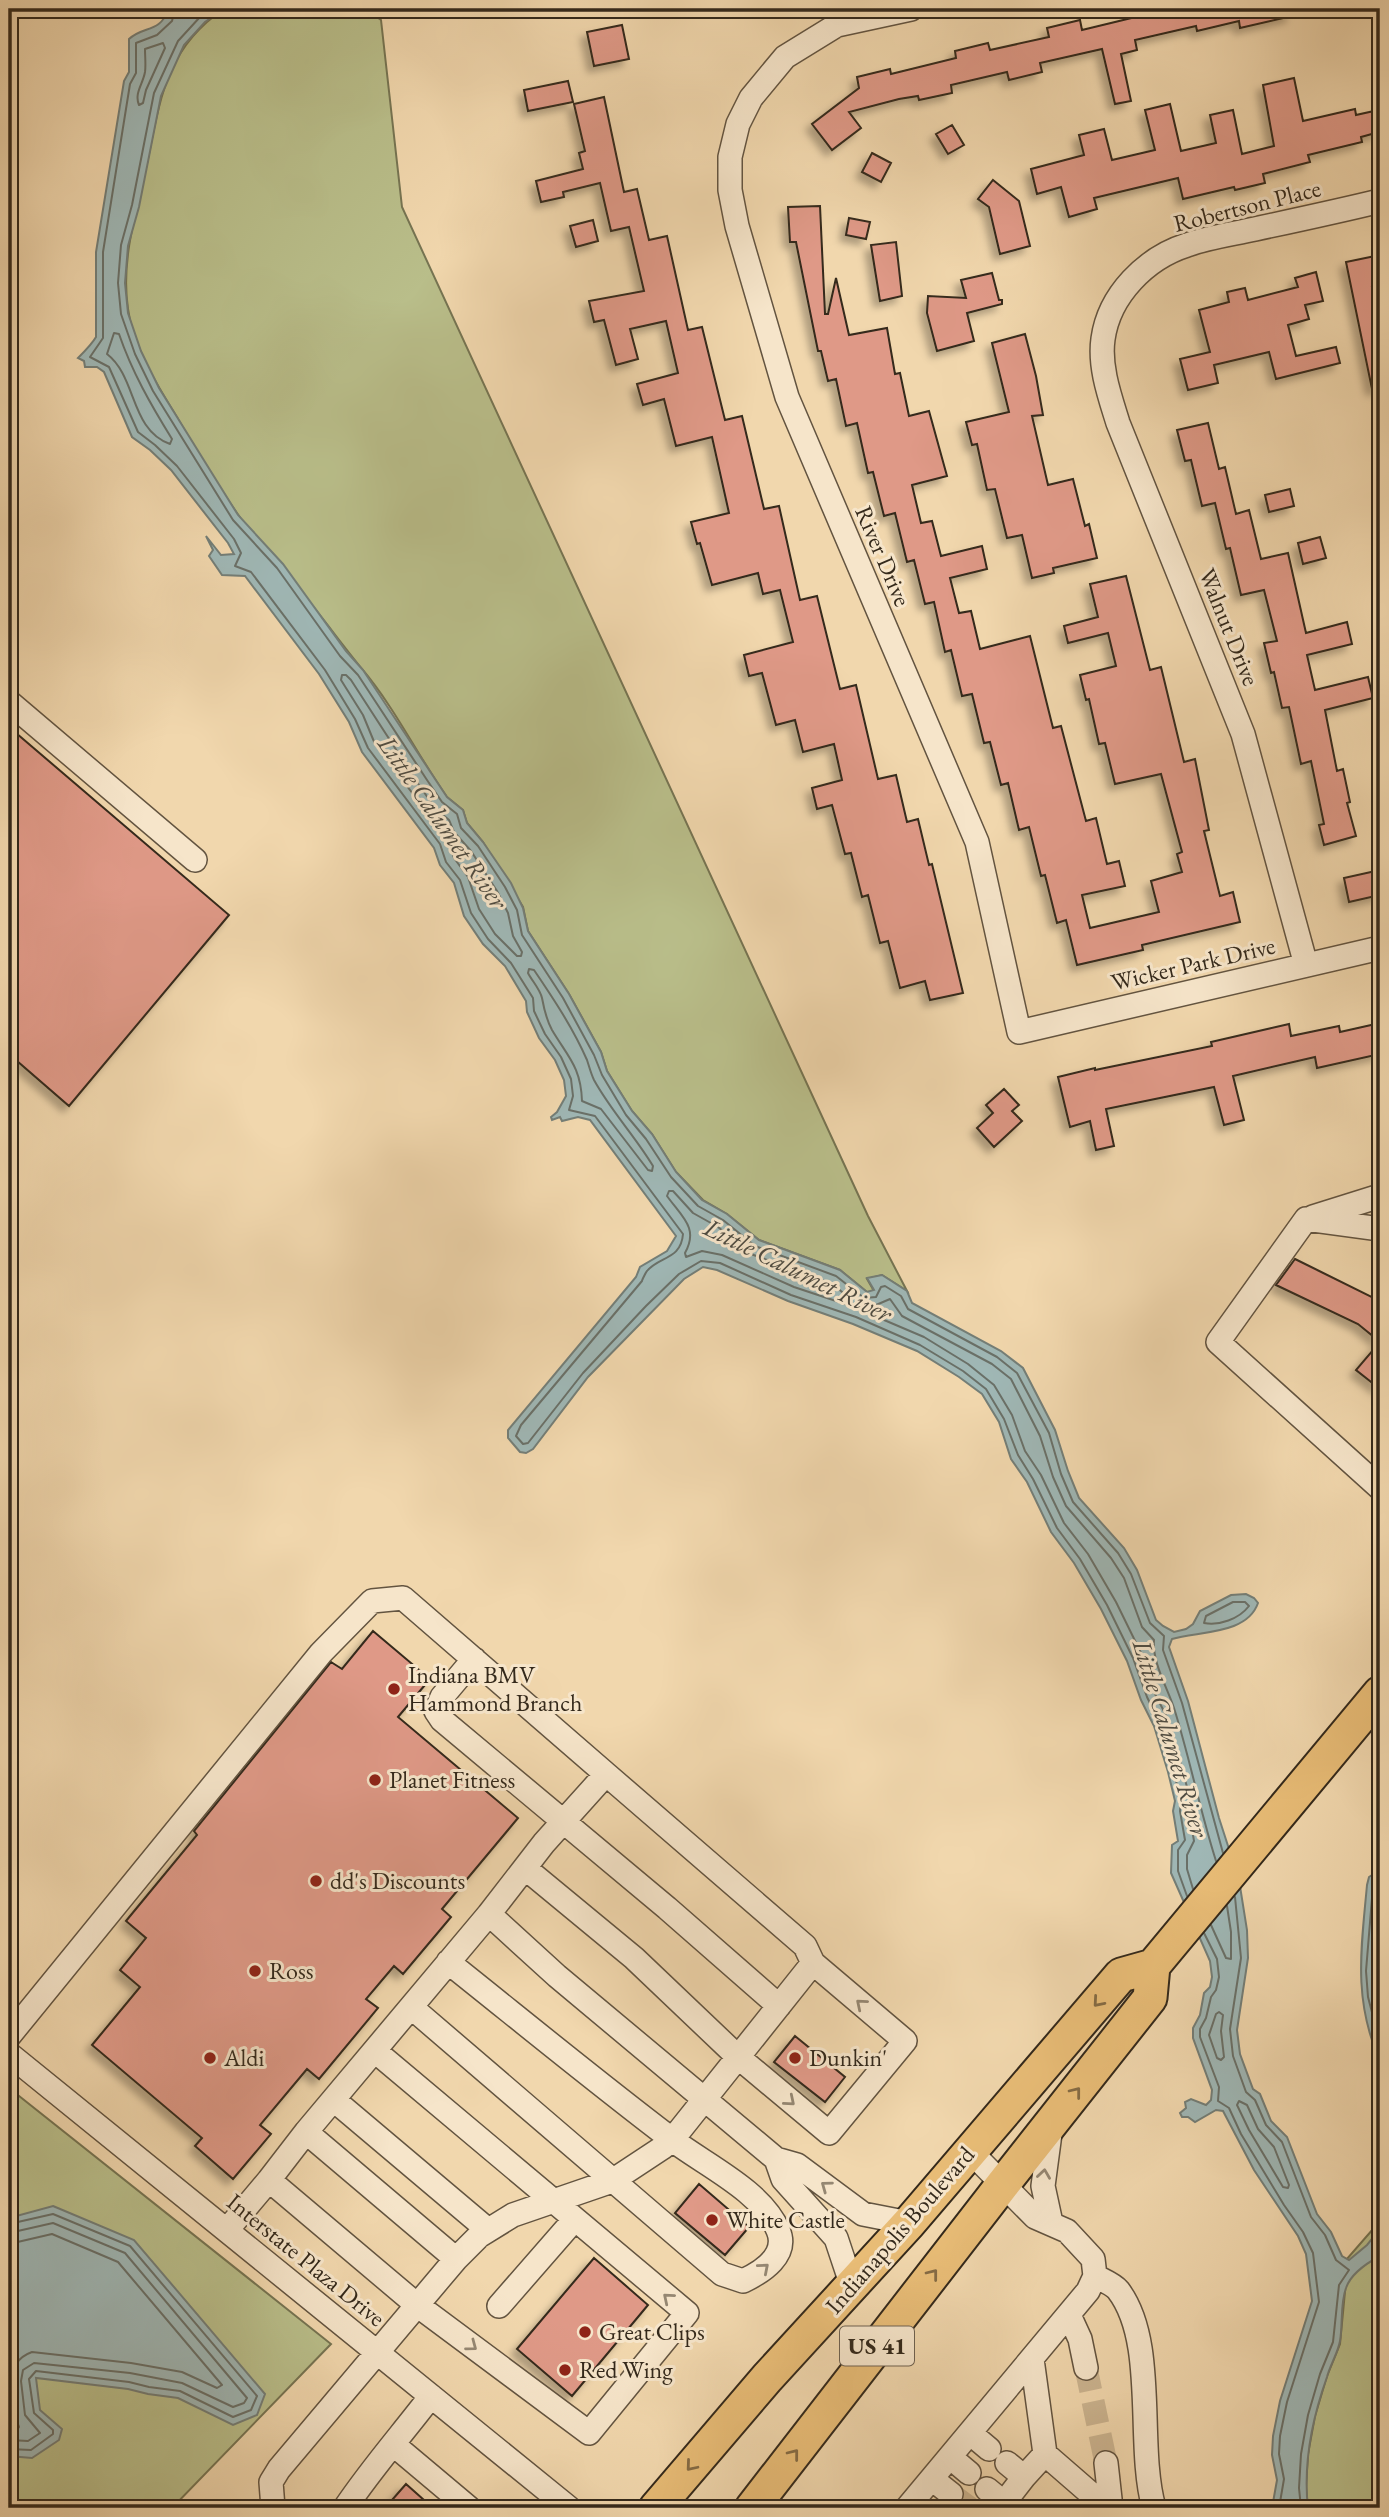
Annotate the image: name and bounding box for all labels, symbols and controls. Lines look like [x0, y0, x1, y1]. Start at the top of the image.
street label: Robertson Place [1170, 172, 1324, 239]
street label: River Drive [848, 501, 919, 611]
street label: Walnut Drive [1192, 564, 1267, 690]
water label: Little Calumet River [370, 727, 516, 917]
street label: Wicker Park Drive [1108, 930, 1278, 997]
water label: Little Calumet River [698, 1209, 899, 1331]
water label: Little Calumet River [1124, 1634, 1218, 1842]
place label: Indiana BMV Hammond Branch [408, 1659, 582, 1718]
marker: Indiana BMV Hammond Branch [386, 1681, 402, 1697]
place label: Planet Fitness [389, 1764, 515, 1795]
marker: Planet Fitness [367, 1772, 383, 1788]
place label: dd's Discounts [330, 1865, 465, 1896]
marker: dd's Discounts [308, 1873, 324, 1889]
place label: Ross [269, 1955, 314, 1986]
marker: Ross [247, 1963, 263, 1979]
one-way arrow [1094, 1994, 1106, 2007]
one-way arrow [856, 2000, 869, 2012]
place label: Aldi [223, 2042, 265, 2073]
place label: Dunkin' [809, 2042, 887, 2073]
marker: Aldi [202, 2050, 218, 2066]
marker: Dunkin' [787, 2050, 803, 2066]
one-way arrow [1067, 2087, 1080, 2100]
one-way arrow [783, 2092, 795, 2105]
street label: Indianapolis Boulevard [818, 2139, 982, 2320]
one-way arrow [1037, 2168, 1052, 2180]
one-way arrow [821, 2182, 834, 2195]
street label: Interstate Plaza Drive [221, 2186, 392, 2333]
place label: White Castle [726, 2204, 845, 2235]
marker: White Castle [704, 2212, 720, 2228]
one-way arrow [756, 2263, 769, 2276]
one-way arrow [924, 2269, 937, 2282]
one-way arrow [664, 2294, 677, 2306]
place label: Great Clips [599, 2316, 705, 2347]
marker: Great Clips [577, 2324, 593, 2340]
road number: US 41 [840, 2326, 914, 2366]
one-way arrow [464, 2337, 476, 2350]
place label: Red Wing [579, 2354, 673, 2385]
marker: Red Wing [557, 2362, 573, 2378]
one-way arrow [785, 2449, 798, 2462]
one-way arrow [687, 2459, 700, 2471]

